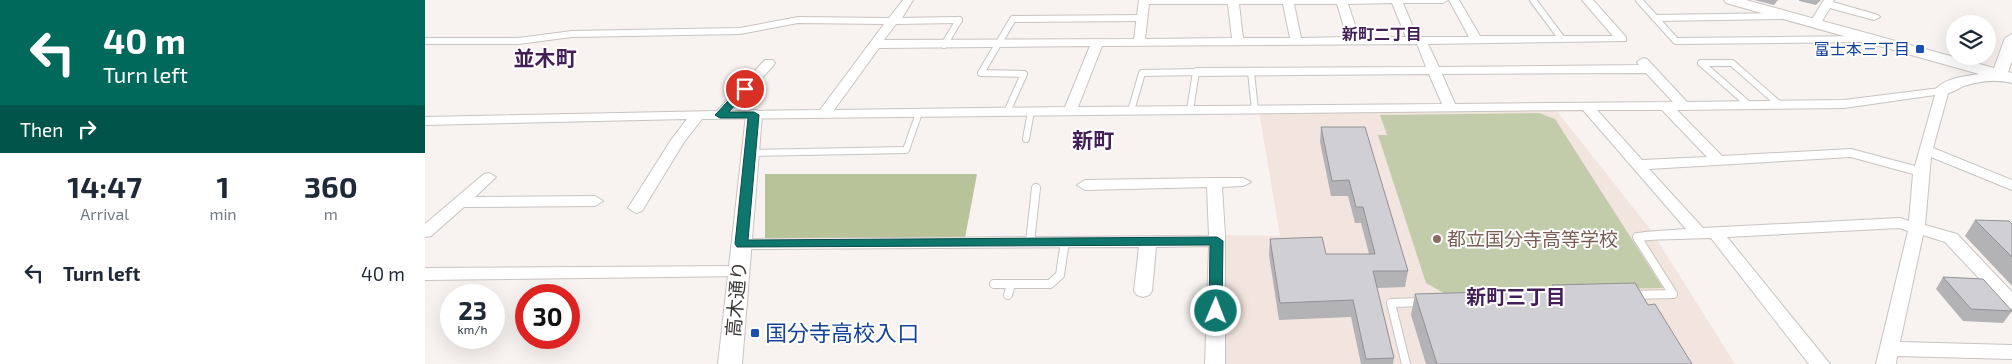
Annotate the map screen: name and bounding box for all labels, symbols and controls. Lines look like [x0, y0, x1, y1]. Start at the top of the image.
map controls [1946, 15, 1996, 65]
button: layers [1946, 15, 1996, 65]
text: 40 m [103, 19, 186, 61]
icon: left [20, 20, 85, 85]
district label: 新町二丁目 [1342, 24, 1422, 43]
place label: 富士本三丁目 [1814, 39, 1910, 58]
marker: 富士本三丁目 [1914, 43, 1926, 55]
district label: 並木町 [514, 45, 577, 70]
text: Turn left [103, 61, 188, 87]
pin [724, 68, 766, 110]
icon: arrive [731, 75, 759, 103]
icon: right [73, 115, 101, 143]
text: Then [20, 118, 63, 141]
district label: 新町 [1072, 127, 1114, 152]
text: 14:47 [67, 168, 142, 204]
text: 1 [217, 168, 230, 204]
text: 360 [304, 168, 358, 204]
text: Arrival [80, 204, 129, 223]
text: min [209, 204, 237, 223]
text: m [324, 204, 338, 223]
place label: 都立国分寺高等学校 [1447, 227, 1618, 250]
marker: 都立国分寺高等学校 [1431, 233, 1443, 245]
icon: left [20, 259, 48, 287]
street label: 高木通り [721, 260, 750, 338]
text: Turn left [63, 262, 140, 285]
text: 40 m [361, 262, 405, 285]
speed limit sign: 30 [515, 284, 580, 349]
position arrow [1189, 284, 1241, 336]
district label: 新町三丁目 [1466, 284, 1566, 308]
text: 23 [458, 295, 487, 325]
place label: 国分寺高校入口 [765, 319, 919, 345]
text: km/h [458, 322, 487, 336]
marker: 国分寺高校入口 [749, 327, 761, 339]

